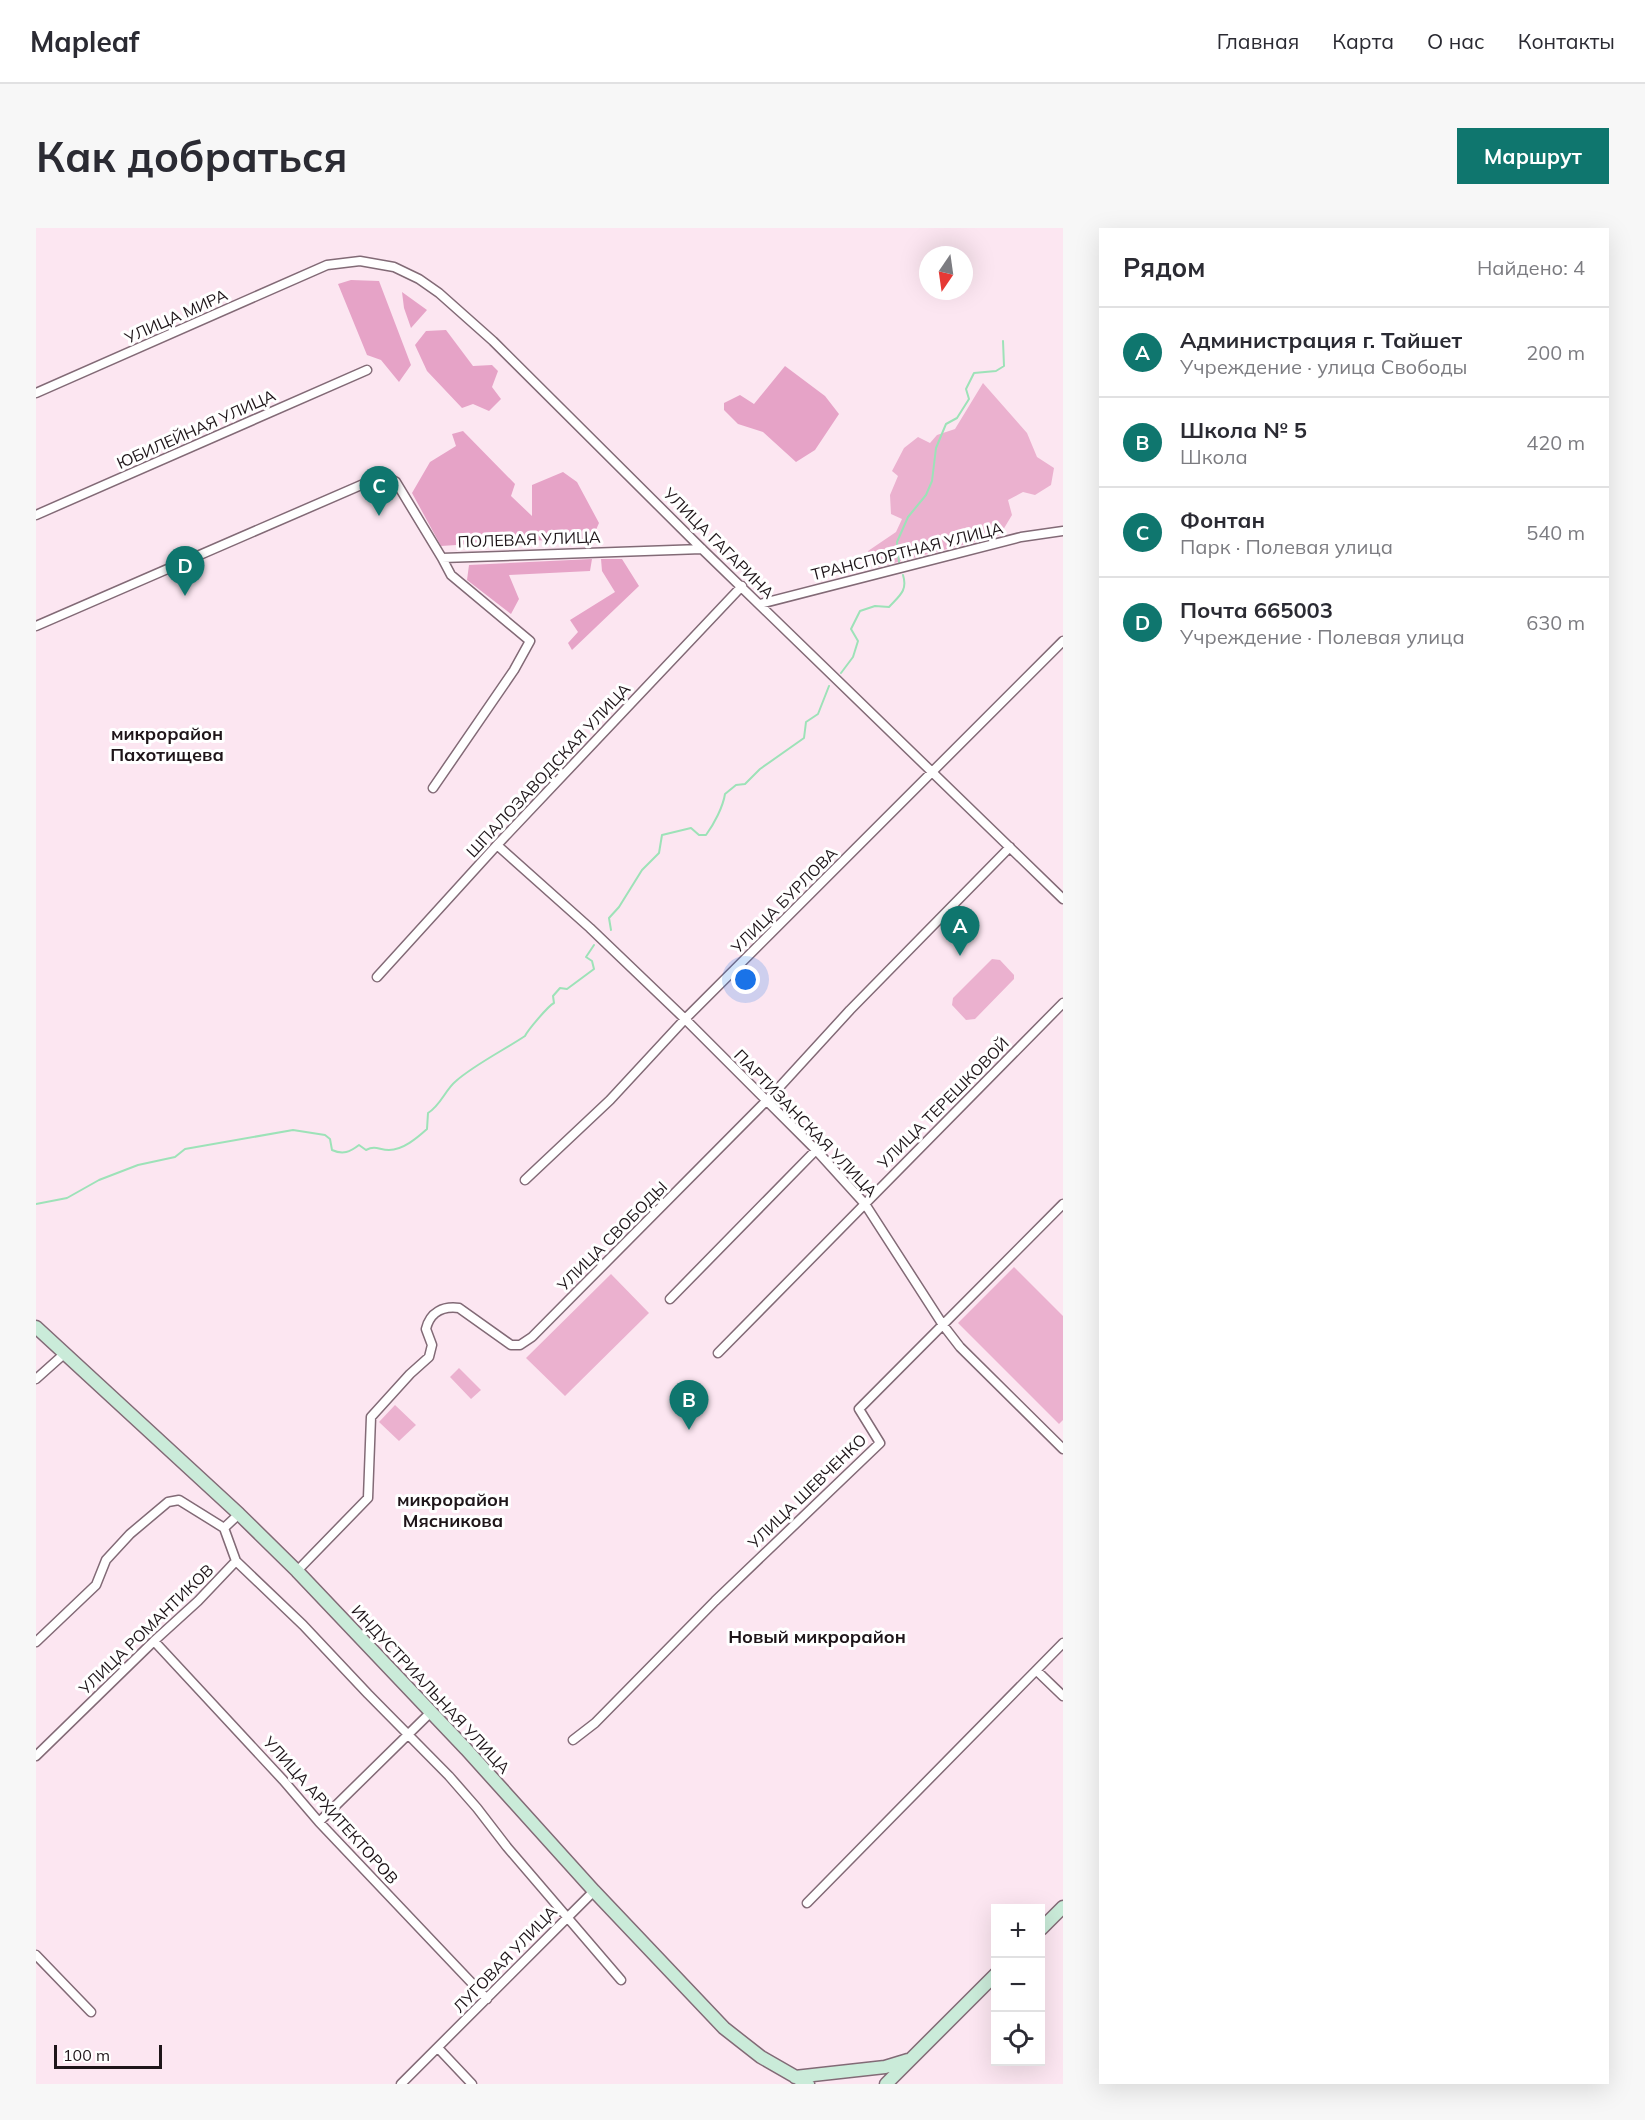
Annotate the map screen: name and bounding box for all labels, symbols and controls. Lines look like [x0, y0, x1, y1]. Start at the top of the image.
text: Mapleaf [30, 24, 139, 59]
text: Главная [1217, 28, 1299, 54]
text: Карта [1332, 28, 1394, 54]
text: О нас [1427, 28, 1485, 54]
text: Контакты [1518, 28, 1615, 54]
button: Маршрут [1457, 128, 1609, 184]
text: Как добраться [36, 130, 348, 183]
north arrow [919, 246, 973, 300]
text: Рядом [1123, 251, 1206, 284]
text: Найдено: 4 [1477, 255, 1585, 280]
street label: УЛИЦА МИРА [121, 284, 231, 348]
text: Администрация г. Тайшет [1180, 326, 1462, 354]
text: A [1135, 340, 1150, 365]
text: 200 m [1526, 340, 1585, 365]
text: Учреждение · улица Свободы [1180, 354, 1467, 379]
street label: ЮБИЛЕЙНАЯ УЛИЦА [114, 385, 279, 473]
text: Школа № 5 [1180, 416, 1307, 444]
text: B [1136, 430, 1149, 455]
text: 420 m [1526, 430, 1585, 455]
text: Школа [1180, 444, 1248, 469]
pin: C [360, 466, 398, 516]
street label: УЛИЦА ГАГАРИНА [659, 483, 779, 603]
text: Фонтан [1180, 506, 1265, 534]
street label: ТРАНСПОРТНАЯ УЛИЦА [809, 517, 1005, 585]
text: C [1136, 520, 1149, 545]
text: 540 m [1526, 520, 1585, 545]
street label: ПОЛЕВАЯ УЛИЦА [457, 526, 601, 551]
text: Парк · Полевая улица [1180, 534, 1393, 559]
pin: D [166, 546, 204, 596]
text: Почта 665003 [1180, 596, 1333, 624]
text: D [1135, 610, 1150, 635]
text: 630 m [1526, 610, 1585, 635]
text: Учреждение · Полевая улица [1180, 624, 1465, 649]
street label: ШПАЛОЗАВОДСКАЯ УЛИЦА [462, 678, 634, 861]
district label: микрорайон Пахотищева [110, 722, 224, 766]
street label: УЛИЦА БУРЛОВА [726, 843, 841, 958]
pin: A [940, 906, 980, 956]
your location [731, 965, 760, 994]
street label: УЛИЦА ТЕРЕШКОВОЙ [872, 1033, 1013, 1174]
street label: ПАРТИЗАНСКАЯ УЛИЦА [730, 1045, 882, 1201]
street label: УЛИЦА СВОБОДЫ [552, 1177, 671, 1296]
pin: B [670, 1380, 708, 1430]
street label: УЛИЦА ШЕВЧЕНКО [743, 1429, 870, 1553]
district label: микрорайон Мясникова [397, 1488, 509, 1532]
street label: УЛИЦА РОМАНТИКОВ [74, 1560, 217, 1699]
street label: ИНДУСТРИАЛЬНАЯ УЛИЦА [348, 1601, 515, 1778]
district label: Новый микрорайон [728, 1625, 906, 1648]
street label: УЛИЦА АРХИТЕКТОРОВ [259, 1731, 403, 1888]
street label: ЛУГОВАЯ УЛИЦА [449, 1901, 561, 2017]
map controls [991, 1904, 1045, 2066]
button: + [991, 1904, 1045, 1958]
button: − [991, 1958, 1045, 2012]
button: locate [991, 2012, 1045, 2066]
scale bar [54, 2042, 162, 2070]
text: 100 m [63, 2045, 110, 2065]

